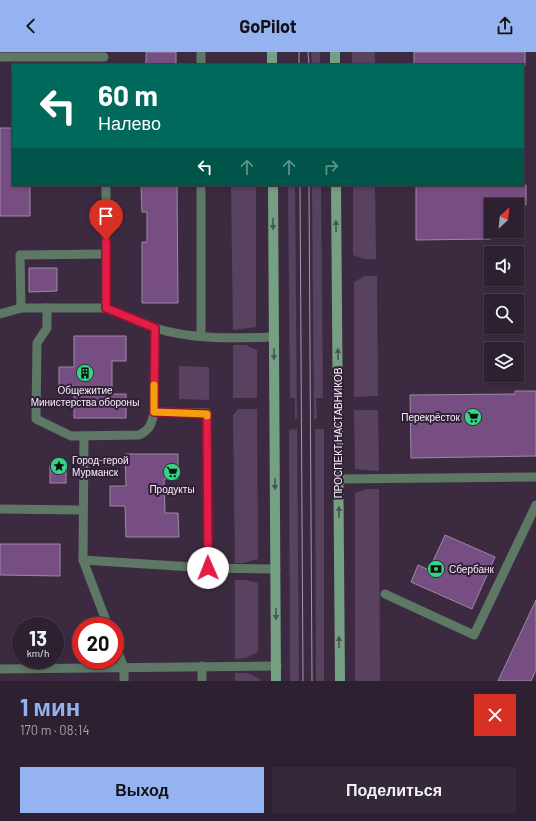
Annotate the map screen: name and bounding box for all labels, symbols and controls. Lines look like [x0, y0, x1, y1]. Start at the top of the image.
icon: back [20, 15, 42, 37]
text: GoPilot [239, 15, 297, 37]
icon: share [494, 15, 516, 37]
text: 60 m [98, 78, 158, 112]
icon: left [32, 80, 84, 132]
text: Налево [98, 112, 161, 134]
icon: left [194, 156, 216, 178]
icon: ahead [236, 156, 258, 178]
icon: ahead [278, 156, 300, 178]
icon: right [320, 156, 342, 178]
north arrow [484, 198, 524, 238]
map controls [484, 198, 524, 382]
pin [89, 199, 123, 240]
icon: arrive [95, 205, 117, 227]
one-way arrow [270, 218, 276, 231]
one-way arrow [333, 219, 339, 232]
button: sound [484, 246, 524, 286]
button: search [484, 294, 524, 334]
button: layers [484, 342, 524, 382]
one-way arrow [271, 348, 277, 361]
one-way arrow [334, 348, 341, 360]
building icon: Общежитие Министерства обороны [75, 363, 95, 383]
street label: ПРОСПЕКТ НАСТАВНИКОВ [332, 367, 344, 498]
place label: Общежитие Министерства обороны [31, 384, 139, 408]
supermarket icon: Перекрёсток [463, 407, 483, 427]
place label: Перекрёсток [401, 411, 461, 423]
place label: Город-герой Мурманск [72, 454, 129, 478]
place icon: Город-герой Мурманск [49, 456, 69, 476]
supermarket icon: Продукты [162, 462, 182, 482]
one-way arrow [272, 478, 278, 491]
place label: Продукты [149, 483, 195, 495]
one-way arrow [336, 505, 342, 518]
position arrow [187, 547, 229, 589]
bank icon: Сбербанк [426, 559, 446, 579]
place label: Сбербанк [449, 563, 495, 575]
one-way arrow [273, 608, 279, 621]
speed limit sign: 20 [72, 617, 124, 669]
text: 13 [29, 626, 47, 650]
one-way arrow [336, 635, 342, 648]
text: km/h [27, 647, 49, 659]
text: 1 мин [20, 692, 80, 721]
button: close [474, 694, 516, 736]
text: 170 m · 08:14 [20, 722, 90, 738]
button: Выход [20, 767, 264, 813]
button: Поделиться [272, 767, 516, 813]

